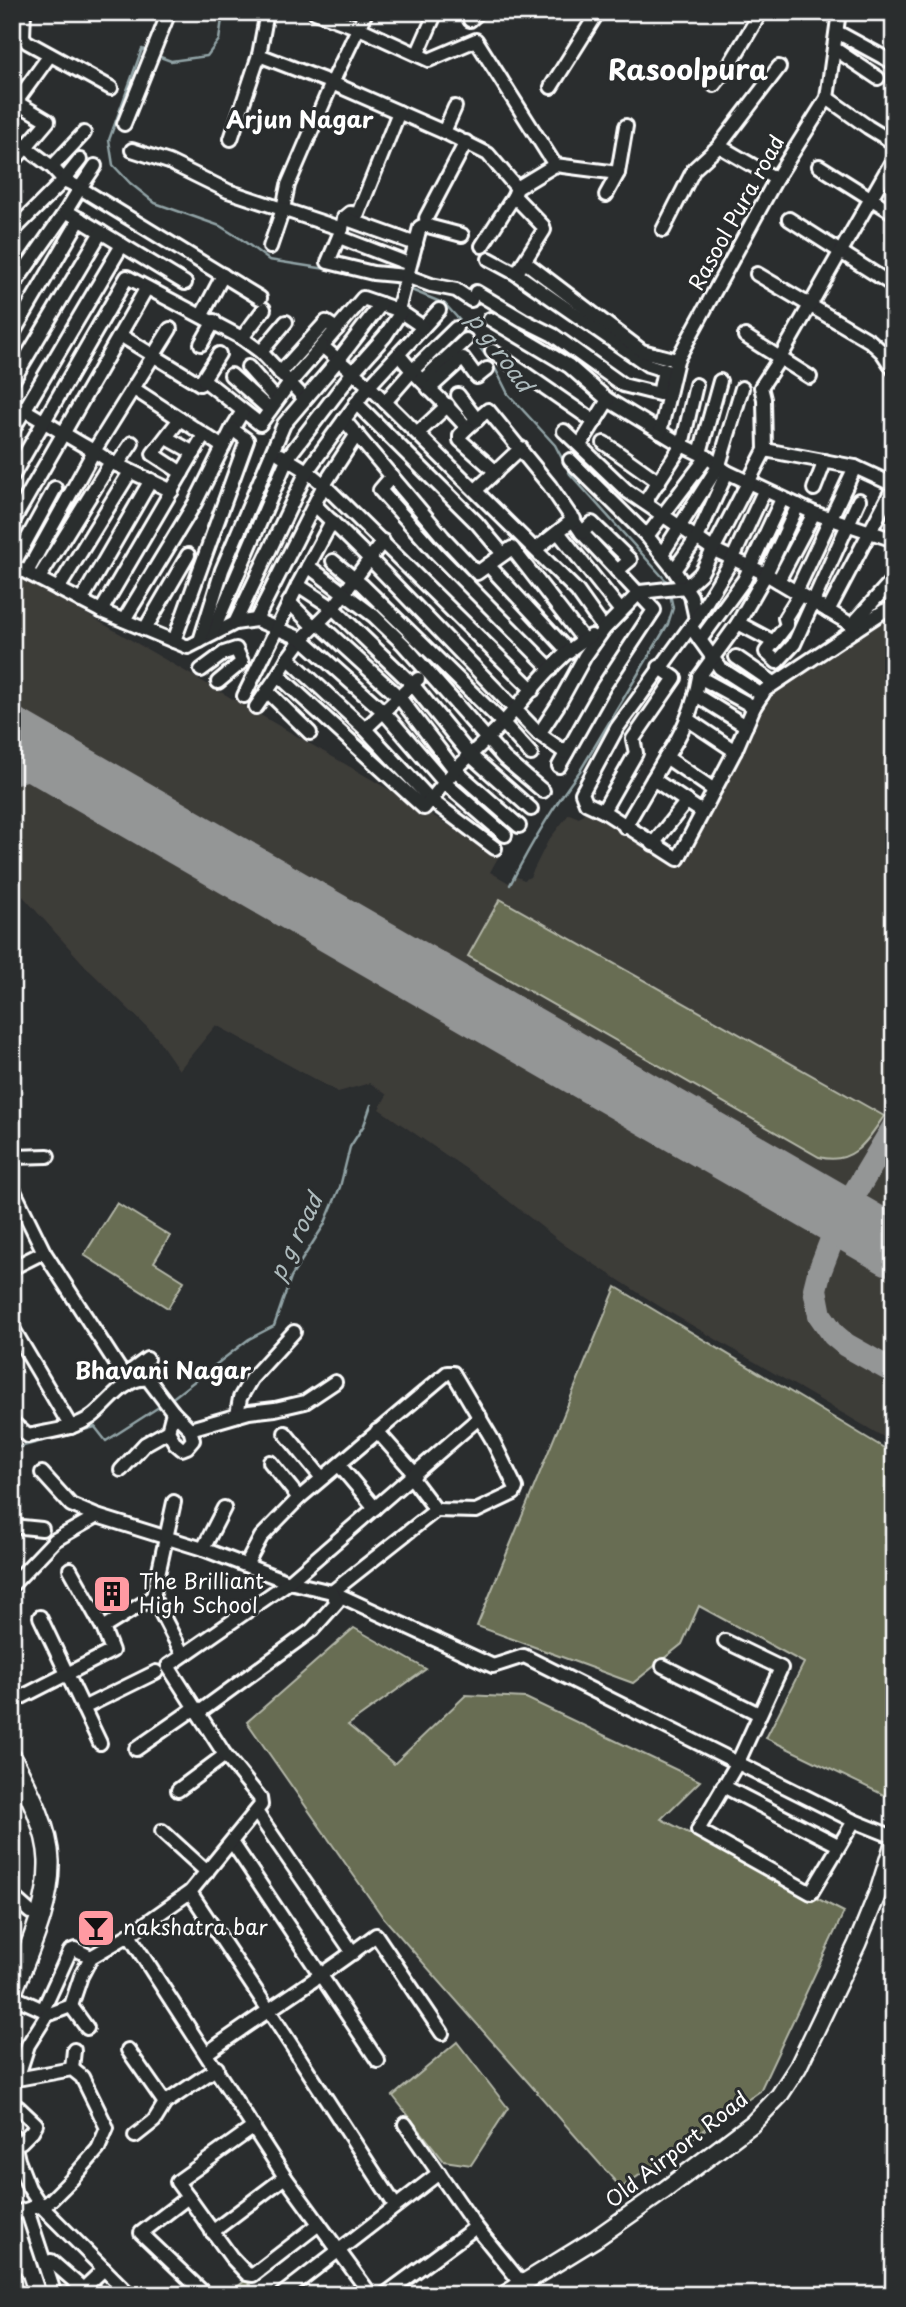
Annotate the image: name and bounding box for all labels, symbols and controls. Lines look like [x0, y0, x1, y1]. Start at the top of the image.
district label: Rasoolpura [608, 47, 768, 90]
district label: Arjun Nagar [226, 101, 374, 136]
street label: Rasool Pura road [679, 128, 791, 296]
water label: p g road [460, 303, 545, 402]
water label: p g road [259, 1184, 332, 1286]
district label: Bhavani Nagar [75, 1352, 251, 1387]
place label: The Brilliant High School [139, 1564, 264, 1620]
building icon: The Brilliant High School [91, 1573, 133, 1615]
bar icon: nakshatra bar [75, 1907, 117, 1949]
place label: nakshatra bar [123, 1910, 268, 1942]
street label: Old Airport Road [597, 2082, 754, 2215]

